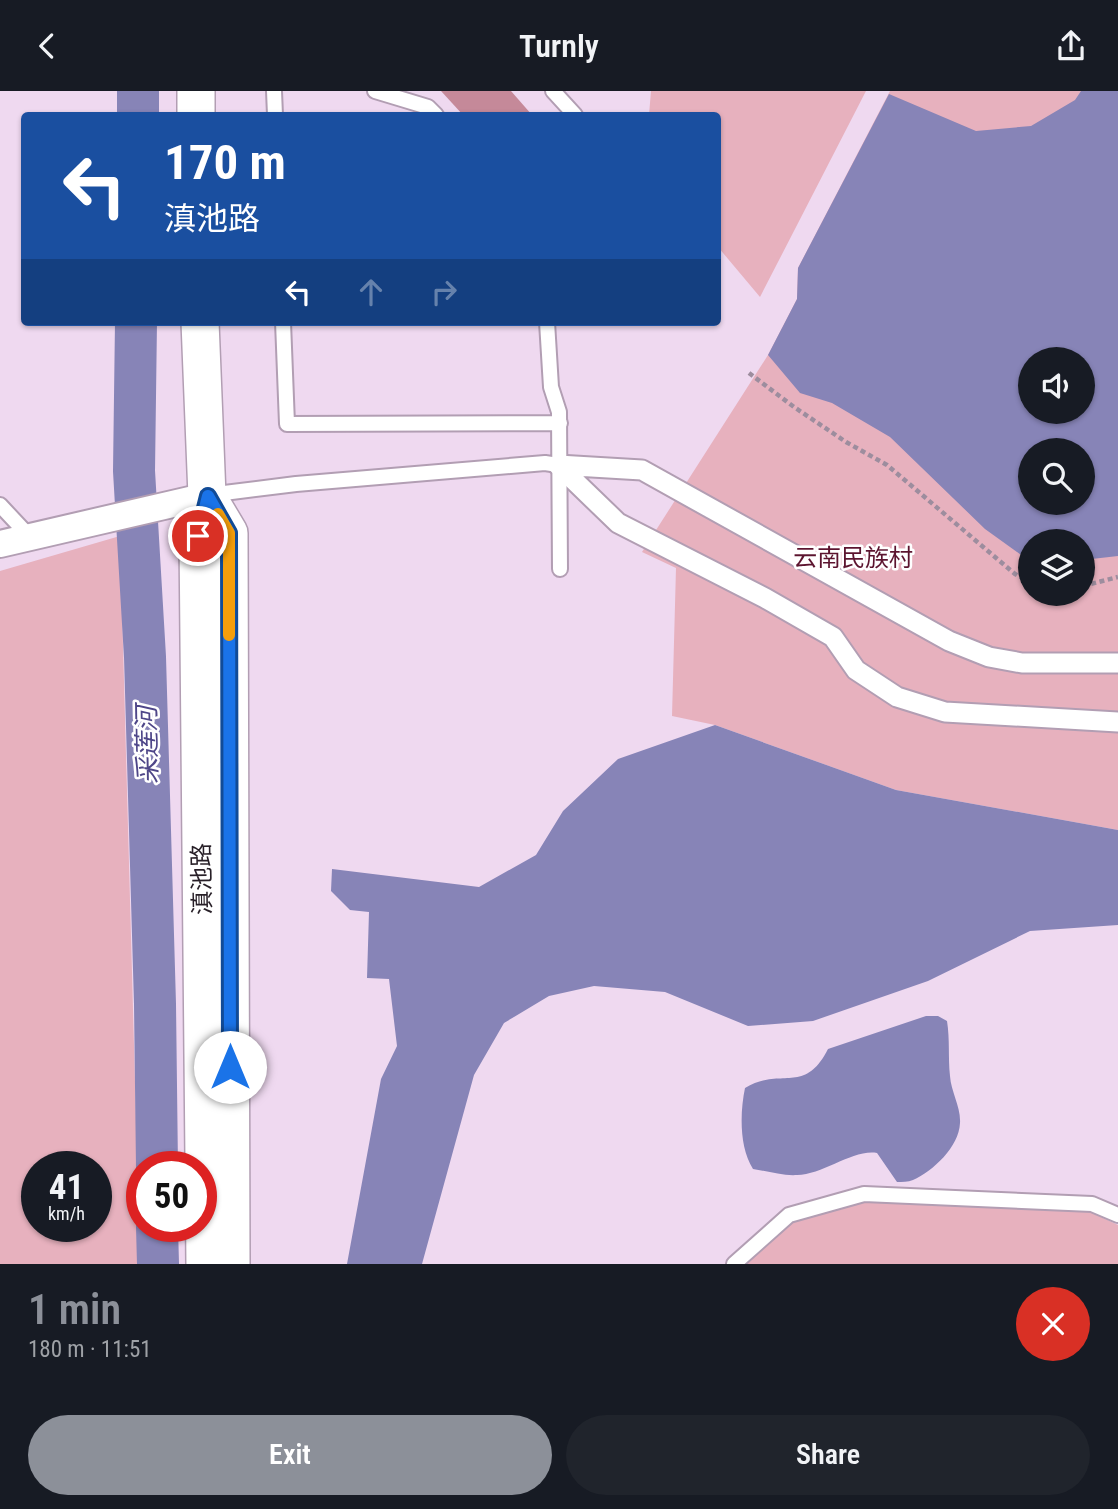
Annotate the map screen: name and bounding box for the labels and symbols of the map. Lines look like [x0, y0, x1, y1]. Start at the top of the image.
pin [168, 506, 228, 566]
park label: 云南民族村 [793, 544, 913, 572]
water label: 采莲河 [131, 701, 163, 784]
street label: 滇池路 [187, 843, 217, 915]
position arrow [193, 1030, 267, 1104]
speed limit sign: 50 [126, 1151, 217, 1242]

